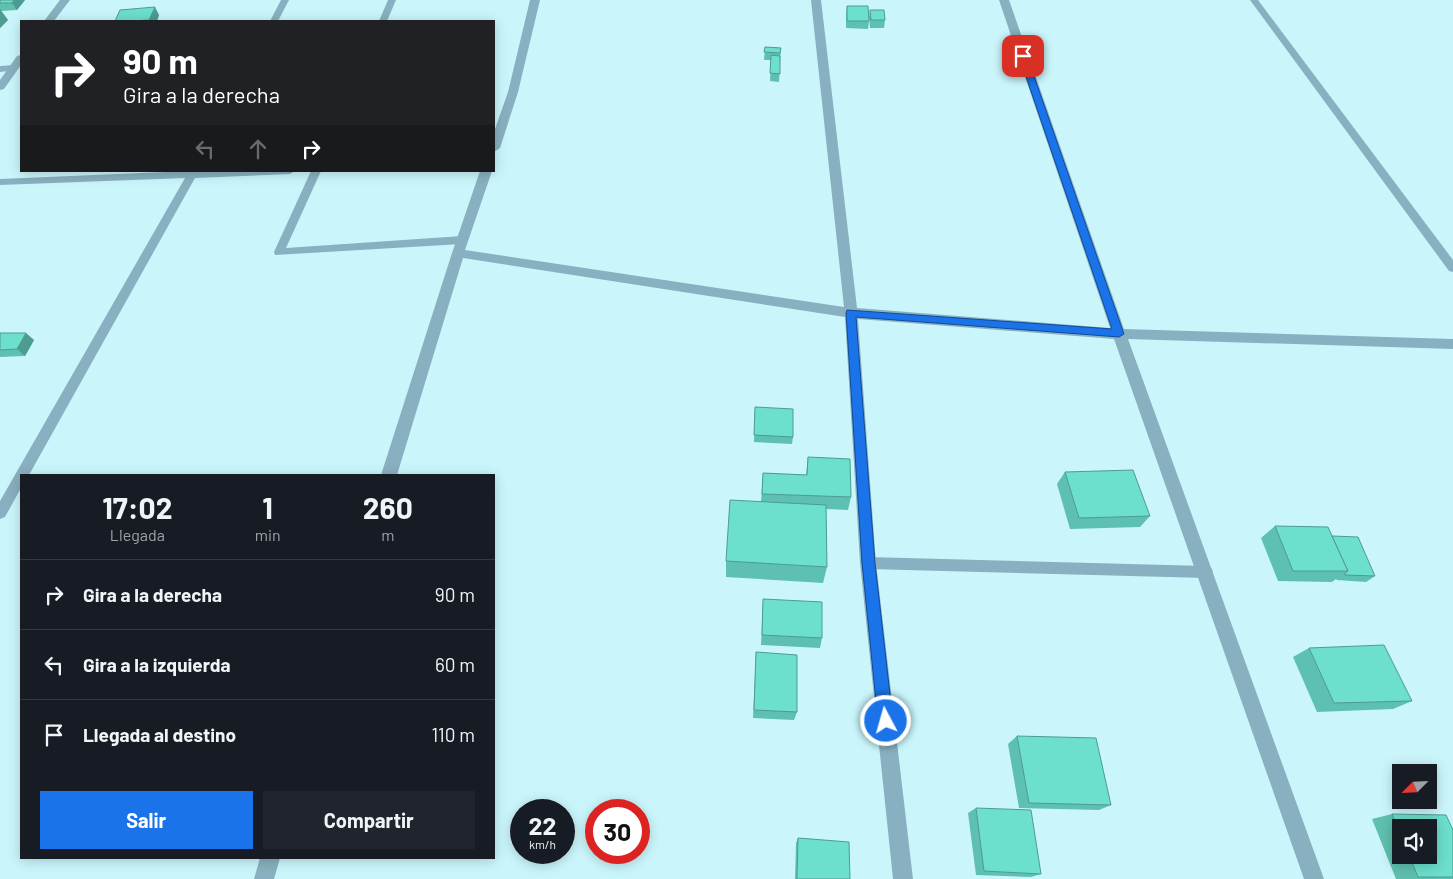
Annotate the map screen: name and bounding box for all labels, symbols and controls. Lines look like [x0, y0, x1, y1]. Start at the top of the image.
pin [1002, 35, 1044, 77]
text: 90 m [123, 39, 198, 81]
icon: right [40, 40, 105, 105]
icon: arrive [1009, 42, 1037, 70]
text: Gira a la derecha [123, 81, 280, 107]
icon: left [191, 135, 219, 163]
icon: ahead [244, 135, 272, 163]
icon: right [297, 135, 325, 163]
text: 17:02 [102, 489, 173, 525]
text: 1 [262, 489, 273, 525]
text: 260 [363, 489, 413, 525]
text: Llegada [110, 525, 165, 544]
text: min [255, 525, 281, 544]
text: m [381, 525, 394, 544]
icon: right [40, 581, 68, 609]
text: Gira a la derecha [83, 583, 222, 606]
text: 90 m [435, 583, 475, 606]
icon: left [40, 651, 68, 679]
text: Gira a la izquierda [83, 653, 231, 676]
text: 60 m [435, 653, 475, 676]
position arrow [859, 694, 911, 746]
icon: arrive [40, 721, 68, 749]
text: Llegada al destino [83, 723, 236, 746]
text: 110 m [431, 723, 475, 746]
north arrow [1392, 764, 1438, 809]
map controls [1392, 764, 1437, 864]
button: Salir [40, 791, 253, 849]
button: Compartir [263, 791, 475, 849]
speed limit sign: 30 [585, 799, 650, 864]
text: 22 [528, 810, 557, 840]
button: sound [1392, 819, 1437, 864]
text: km/h [529, 837, 556, 851]

